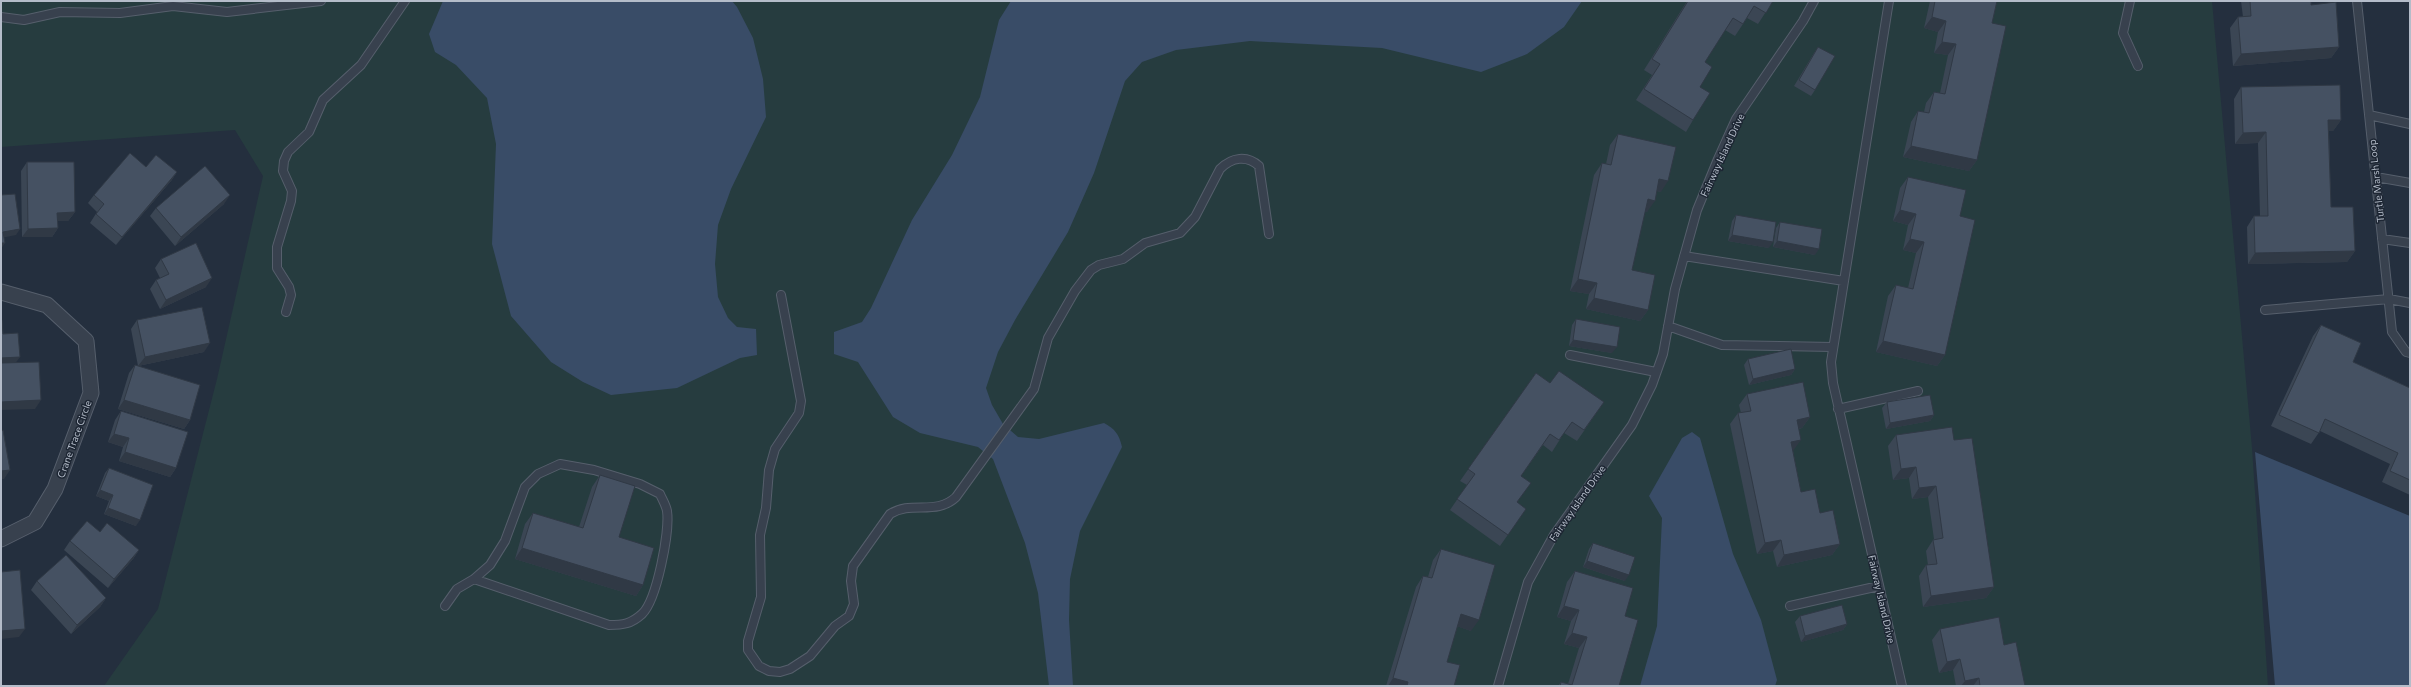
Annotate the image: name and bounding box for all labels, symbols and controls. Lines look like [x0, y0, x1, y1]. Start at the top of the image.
street label: Fairway Island Drive [1698, 112, 1746, 198]
street label: Turtle Marsh Loop [2366, 139, 2386, 223]
street label: Crane Trace Circle [54, 399, 94, 479]
street label: Fairway Island Drive [1546, 463, 1608, 543]
street label: Fairway Island Drive [1866, 554, 1898, 644]

